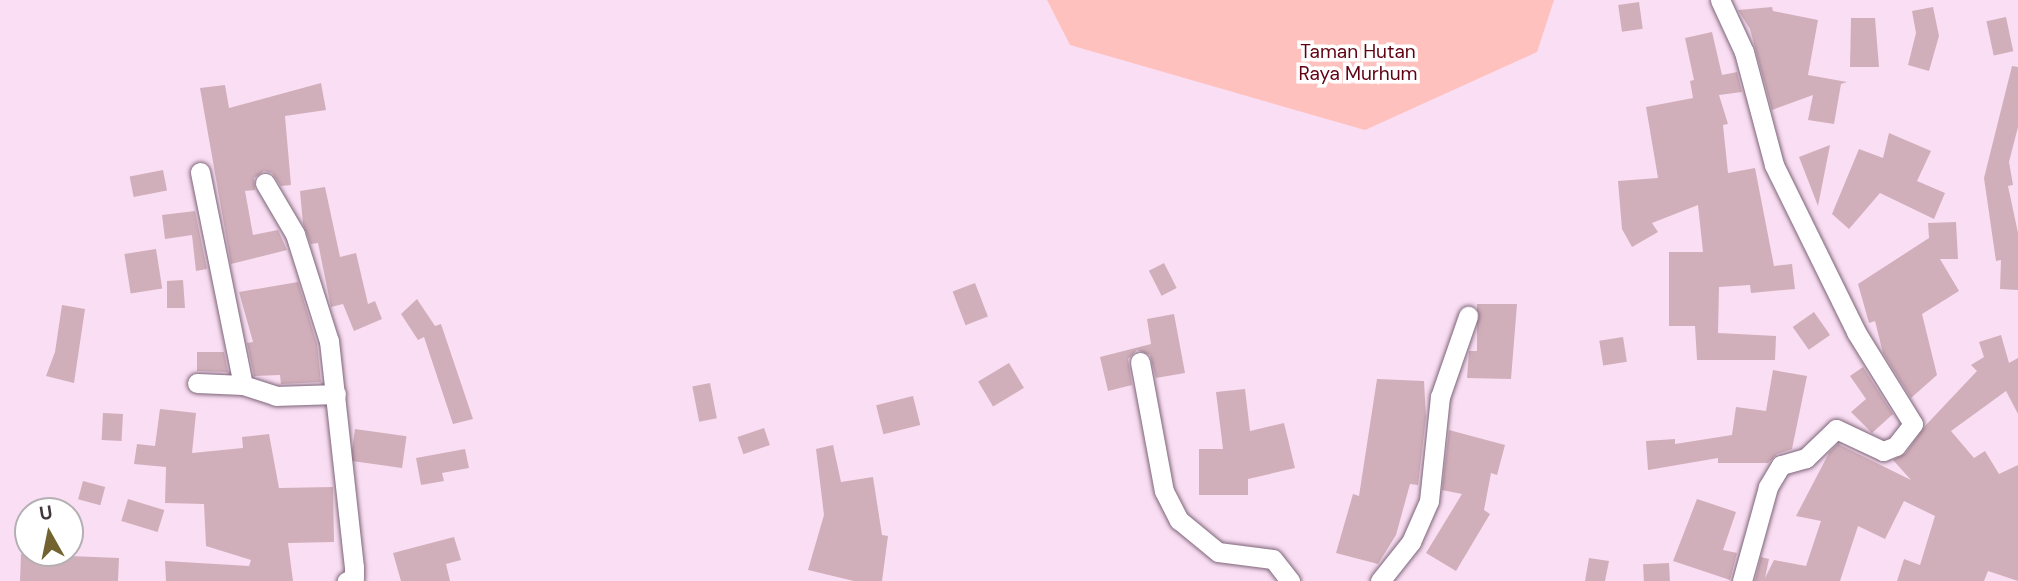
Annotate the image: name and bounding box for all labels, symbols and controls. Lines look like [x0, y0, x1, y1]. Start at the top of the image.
park label: Taman Hutan Raya Murhum [1298, 41, 1418, 85]
north arrow [14, 497, 84, 567]
text: U [38, 499, 54, 526]

